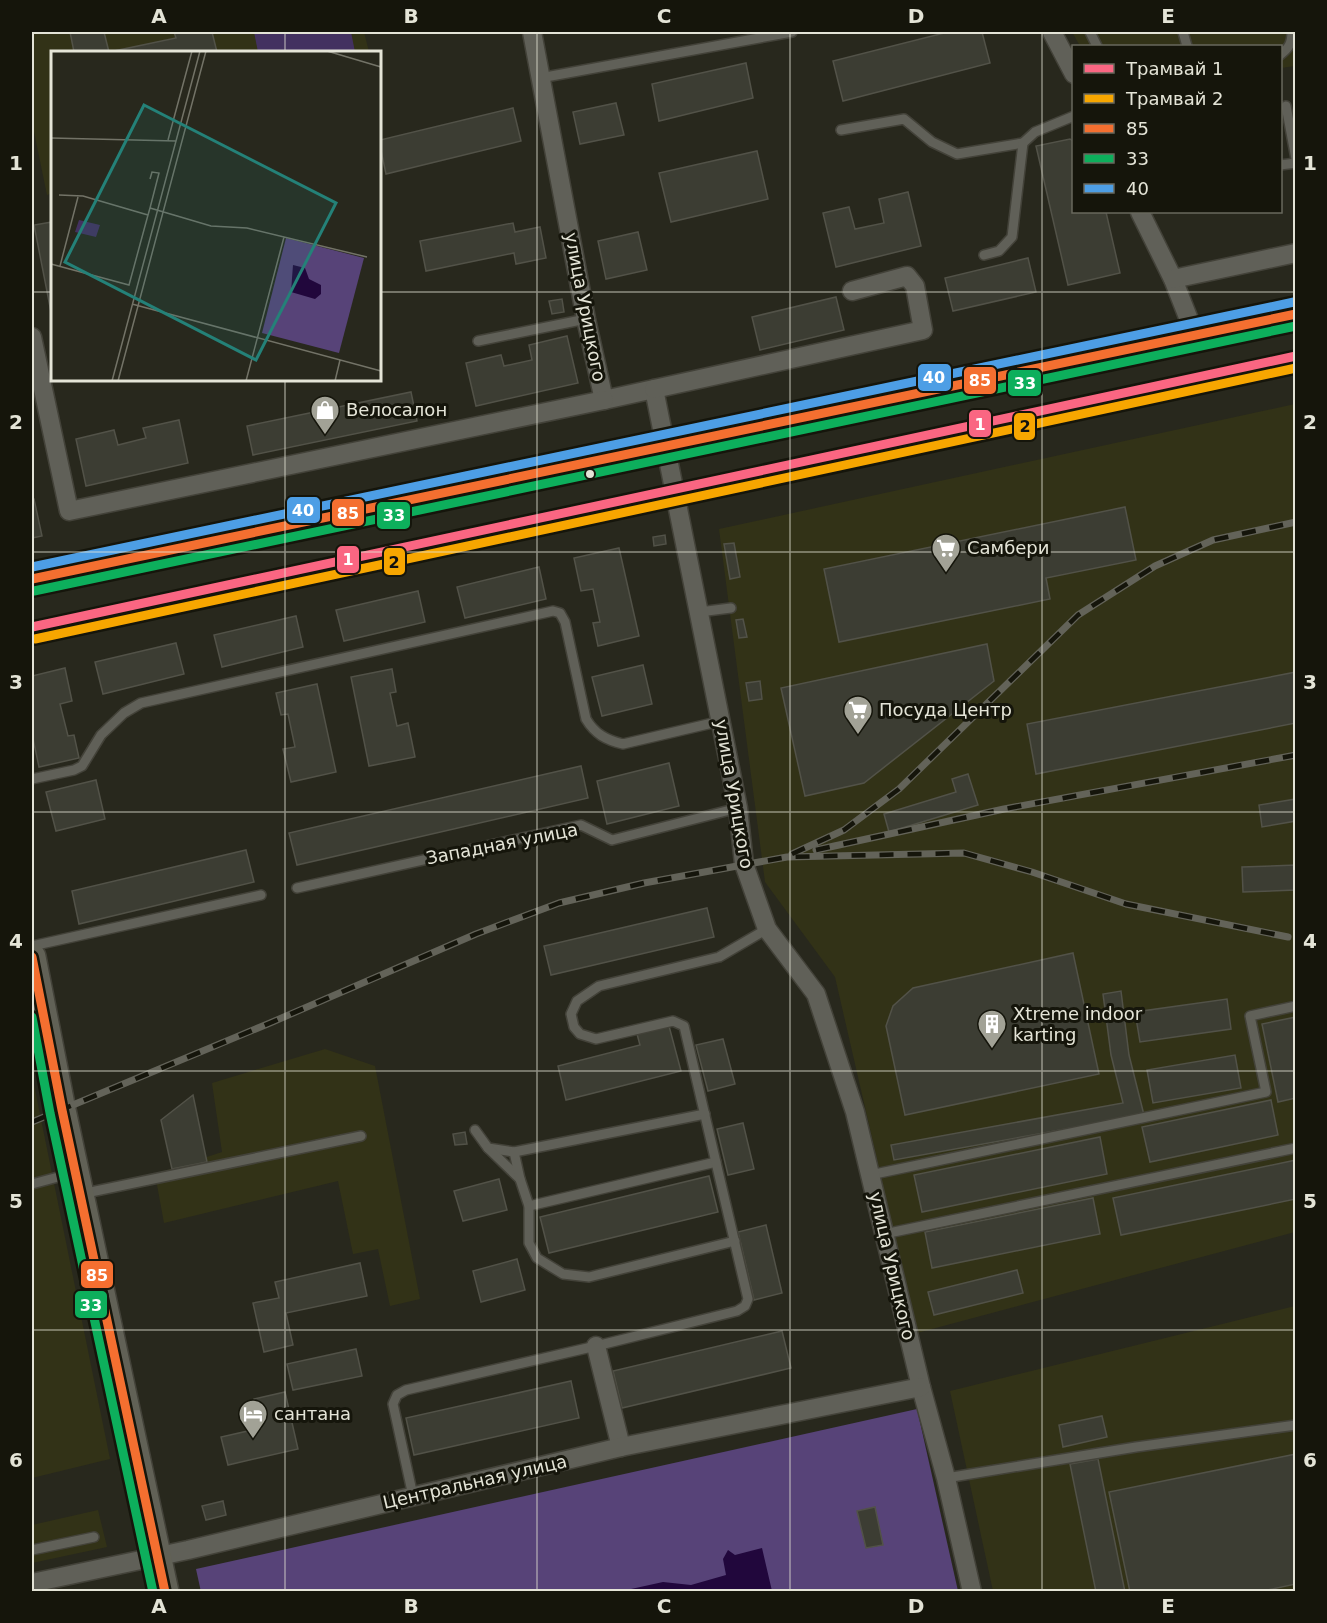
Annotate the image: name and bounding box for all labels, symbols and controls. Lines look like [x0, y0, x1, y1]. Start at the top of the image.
text: A [151, 4, 167, 28]
text: B [403, 4, 419, 28]
text: C [657, 4, 671, 28]
text: D [908, 4, 924, 28]
text: E [1161, 4, 1175, 28]
legend [1072, 45, 1282, 213]
inset map [51, 51, 381, 381]
text: Трамвай 1 [1125, 58, 1224, 79]
text: Трамвай 2 [1125, 88, 1224, 109]
text: 85 [1126, 118, 1149, 139]
text: 33 [1126, 148, 1149, 169]
text: 1 [9, 151, 23, 175]
text: 1 [1303, 151, 1317, 175]
text: 40 [1126, 178, 1149, 199]
street label: улица Урицкого [561, 231, 610, 383]
line badge: 40 [917, 363, 952, 392]
line badge: 85 [963, 366, 997, 395]
text: 40 [923, 368, 945, 387]
line badge: 33 [1007, 369, 1042, 397]
text: 85 [969, 371, 991, 390]
text: 33 [1014, 374, 1036, 393]
shop icon: Велосалон [309, 394, 341, 436]
place label: Велосалон [346, 399, 447, 420]
line badge: 1 [968, 409, 992, 438]
text: 2 [9, 410, 23, 434]
text: 2 [1303, 410, 1317, 434]
line badge: 2 [1013, 412, 1036, 441]
text: 1 [974, 415, 986, 434]
text: 2 [1019, 417, 1031, 436]
unlabelled marker [584, 468, 596, 480]
line badge: 40 [286, 496, 321, 524]
line badge: 85 [331, 498, 365, 527]
text: 40 [292, 501, 314, 520]
line badge: 33 [376, 501, 411, 530]
text: 85 [337, 504, 359, 523]
text: 33 [383, 506, 405, 525]
supermarket icon: Самбери [930, 532, 962, 574]
place label: Самбери [967, 537, 1049, 558]
line badge: 1 [336, 545, 360, 574]
line badge: 2 [383, 547, 406, 576]
text: 1 [342, 550, 354, 569]
text: 2 [388, 553, 400, 572]
text: 3 [9, 670, 23, 694]
text: 3 [1303, 670, 1317, 694]
supermarket icon: Посуда Центр [842, 694, 874, 736]
place label: Посуда Центр [879, 699, 1012, 720]
street label: улица Урицкого [711, 717, 758, 870]
street label: Западная улица [424, 818, 580, 869]
text: 4 [9, 929, 23, 953]
text: 4 [1303, 929, 1317, 953]
place label: Xtreme indoor karting [1013, 1003, 1143, 1045]
building icon: Xtreme indoor karting [976, 1008, 1008, 1050]
text: 5 [9, 1189, 23, 1213]
text: 5 [1303, 1189, 1317, 1213]
street label: улица Урицкого [865, 1190, 920, 1342]
line badge: 85 [80, 1260, 114, 1289]
text: 85 [86, 1266, 108, 1285]
line badge: 33 [74, 1290, 108, 1319]
text: 33 [80, 1296, 102, 1315]
hotel icon: сантана [237, 1398, 269, 1440]
place label: сантана [274, 1403, 351, 1424]
text: 6 [9, 1448, 23, 1472]
text: 6 [1303, 1448, 1317, 1472]
street label: Центральная улица [381, 1450, 569, 1513]
text: A [151, 1594, 167, 1618]
text: B [403, 1594, 419, 1618]
text: C [657, 1594, 671, 1618]
text: D [908, 1594, 924, 1618]
text: E [1161, 1594, 1175, 1618]

